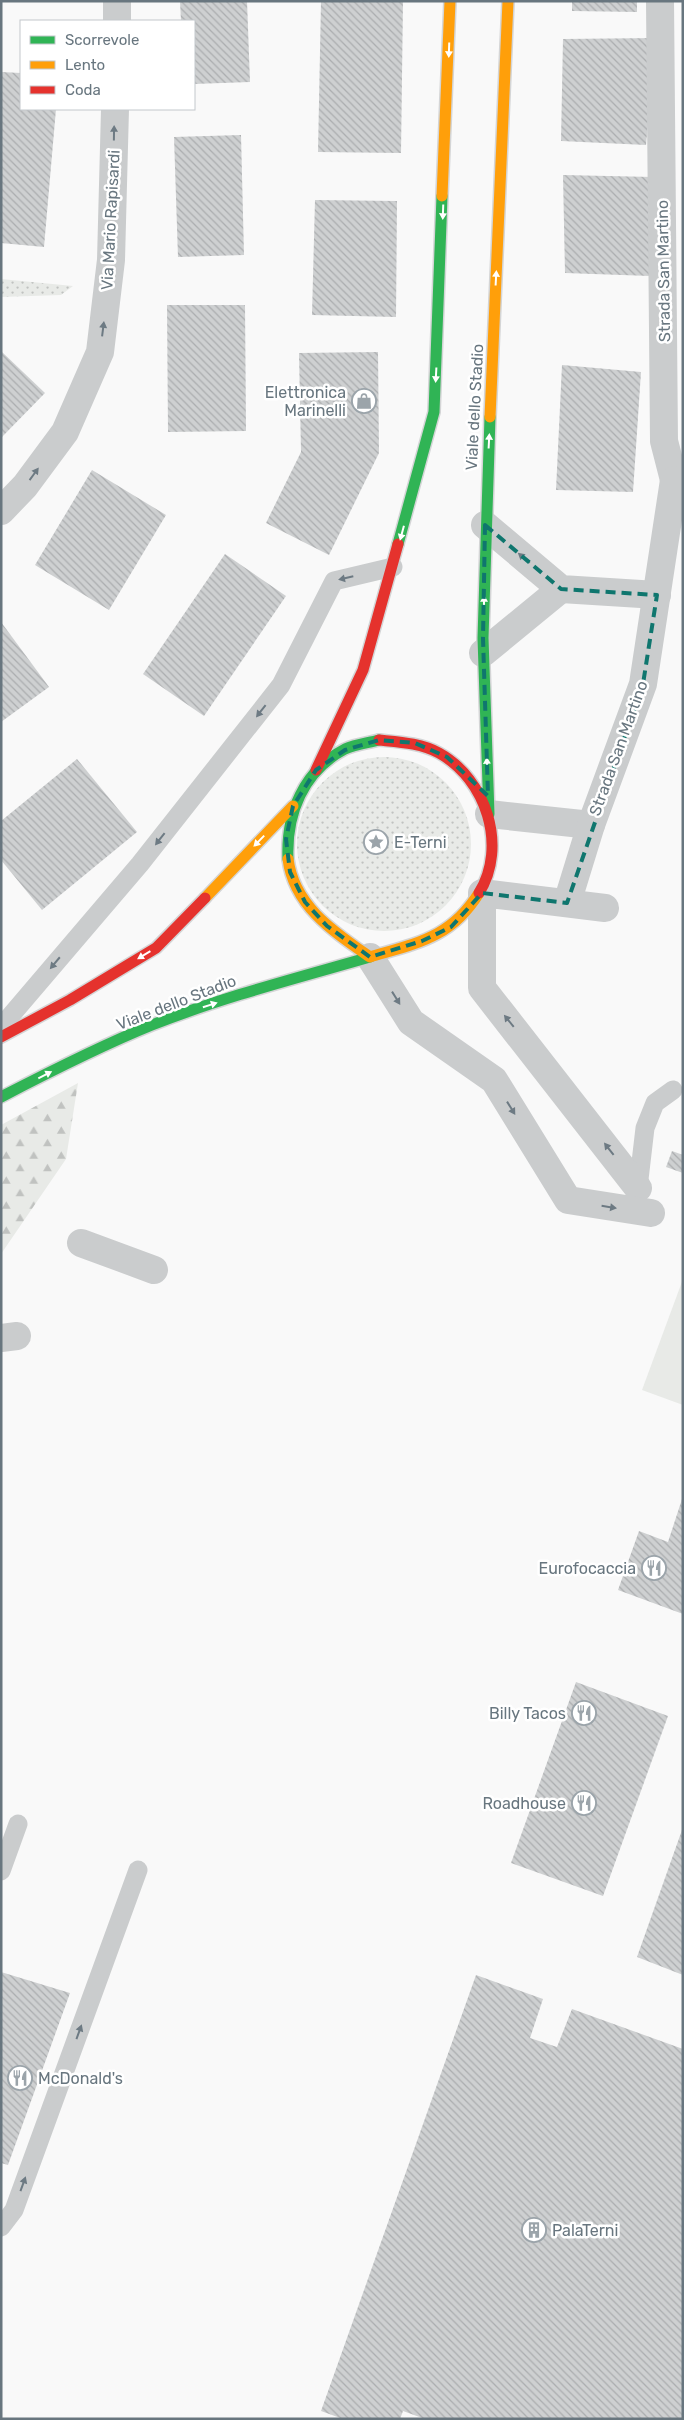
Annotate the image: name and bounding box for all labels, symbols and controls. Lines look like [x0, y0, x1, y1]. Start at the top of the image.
legend [20, 20, 195, 110]
text: Scorrevole [65, 31, 139, 49]
one-way arrow [445, 42, 453, 58]
text: Lento [65, 56, 105, 74]
text: Coda [65, 81, 101, 99]
one-way arrow [111, 124, 119, 140]
street label: Via Mario Rapisardi [97, 149, 124, 291]
street label: Strada San Martino [653, 200, 674, 342]
one-way arrow [439, 205, 447, 221]
one-way arrow [492, 270, 500, 286]
one-way arrow [99, 321, 107, 337]
street label: Viale dello Stadio [462, 343, 487, 471]
one-way arrow [432, 367, 440, 383]
place label: Elettronica Marinelli [265, 383, 346, 420]
shop icon: Elettronica Marinelli [351, 388, 377, 414]
one-way arrow [485, 432, 493, 448]
one-way arrow [29, 467, 39, 481]
one-way arrow [398, 526, 406, 541]
one-way arrow [518, 552, 531, 563]
one-way arrow [338, 574, 353, 582]
one-way arrow [480, 595, 488, 611]
street label: Strada San Martino [585, 678, 652, 818]
one-way arrow [255, 705, 266, 718]
one-way arrow [483, 757, 491, 773]
place icon: E-Terni [363, 829, 389, 855]
one-way arrow [154, 832, 165, 845]
place label: E-Terni [394, 833, 447, 852]
one-way arrow [253, 835, 265, 847]
one-way arrow [137, 951, 150, 960]
one-way arrow [50, 957, 61, 970]
street label: Viale dello Stadio [114, 971, 239, 1034]
one-way arrow [391, 992, 400, 1005]
one-way arrow [203, 1001, 218, 1009]
one-way arrow [503, 1015, 514, 1028]
one-way arrow [37, 1071, 52, 1079]
one-way arrow [507, 1101, 516, 1115]
one-way arrow [604, 1143, 615, 1156]
one-way arrow [602, 1203, 618, 1211]
restaurant icon: Eurofocaccia [641, 1555, 667, 1581]
place label: Eurofocaccia [539, 1559, 636, 1578]
restaurant icon: Billy Tacos [571, 1700, 597, 1726]
place label: Billy Tacos [489, 1704, 566, 1723]
restaurant icon: Roadhouse [571, 1790, 597, 1816]
place label: Roadhouse [482, 1794, 566, 1813]
one-way arrow [75, 2024, 83, 2039]
restaurant icon: McDonald's [7, 2065, 33, 2091]
place label: McDonald's [38, 2069, 123, 2088]
one-way arrow [20, 2177, 27, 2192]
building icon: PalaTerni [521, 2217, 547, 2243]
place label: PalaTerni [552, 2221, 618, 2240]

